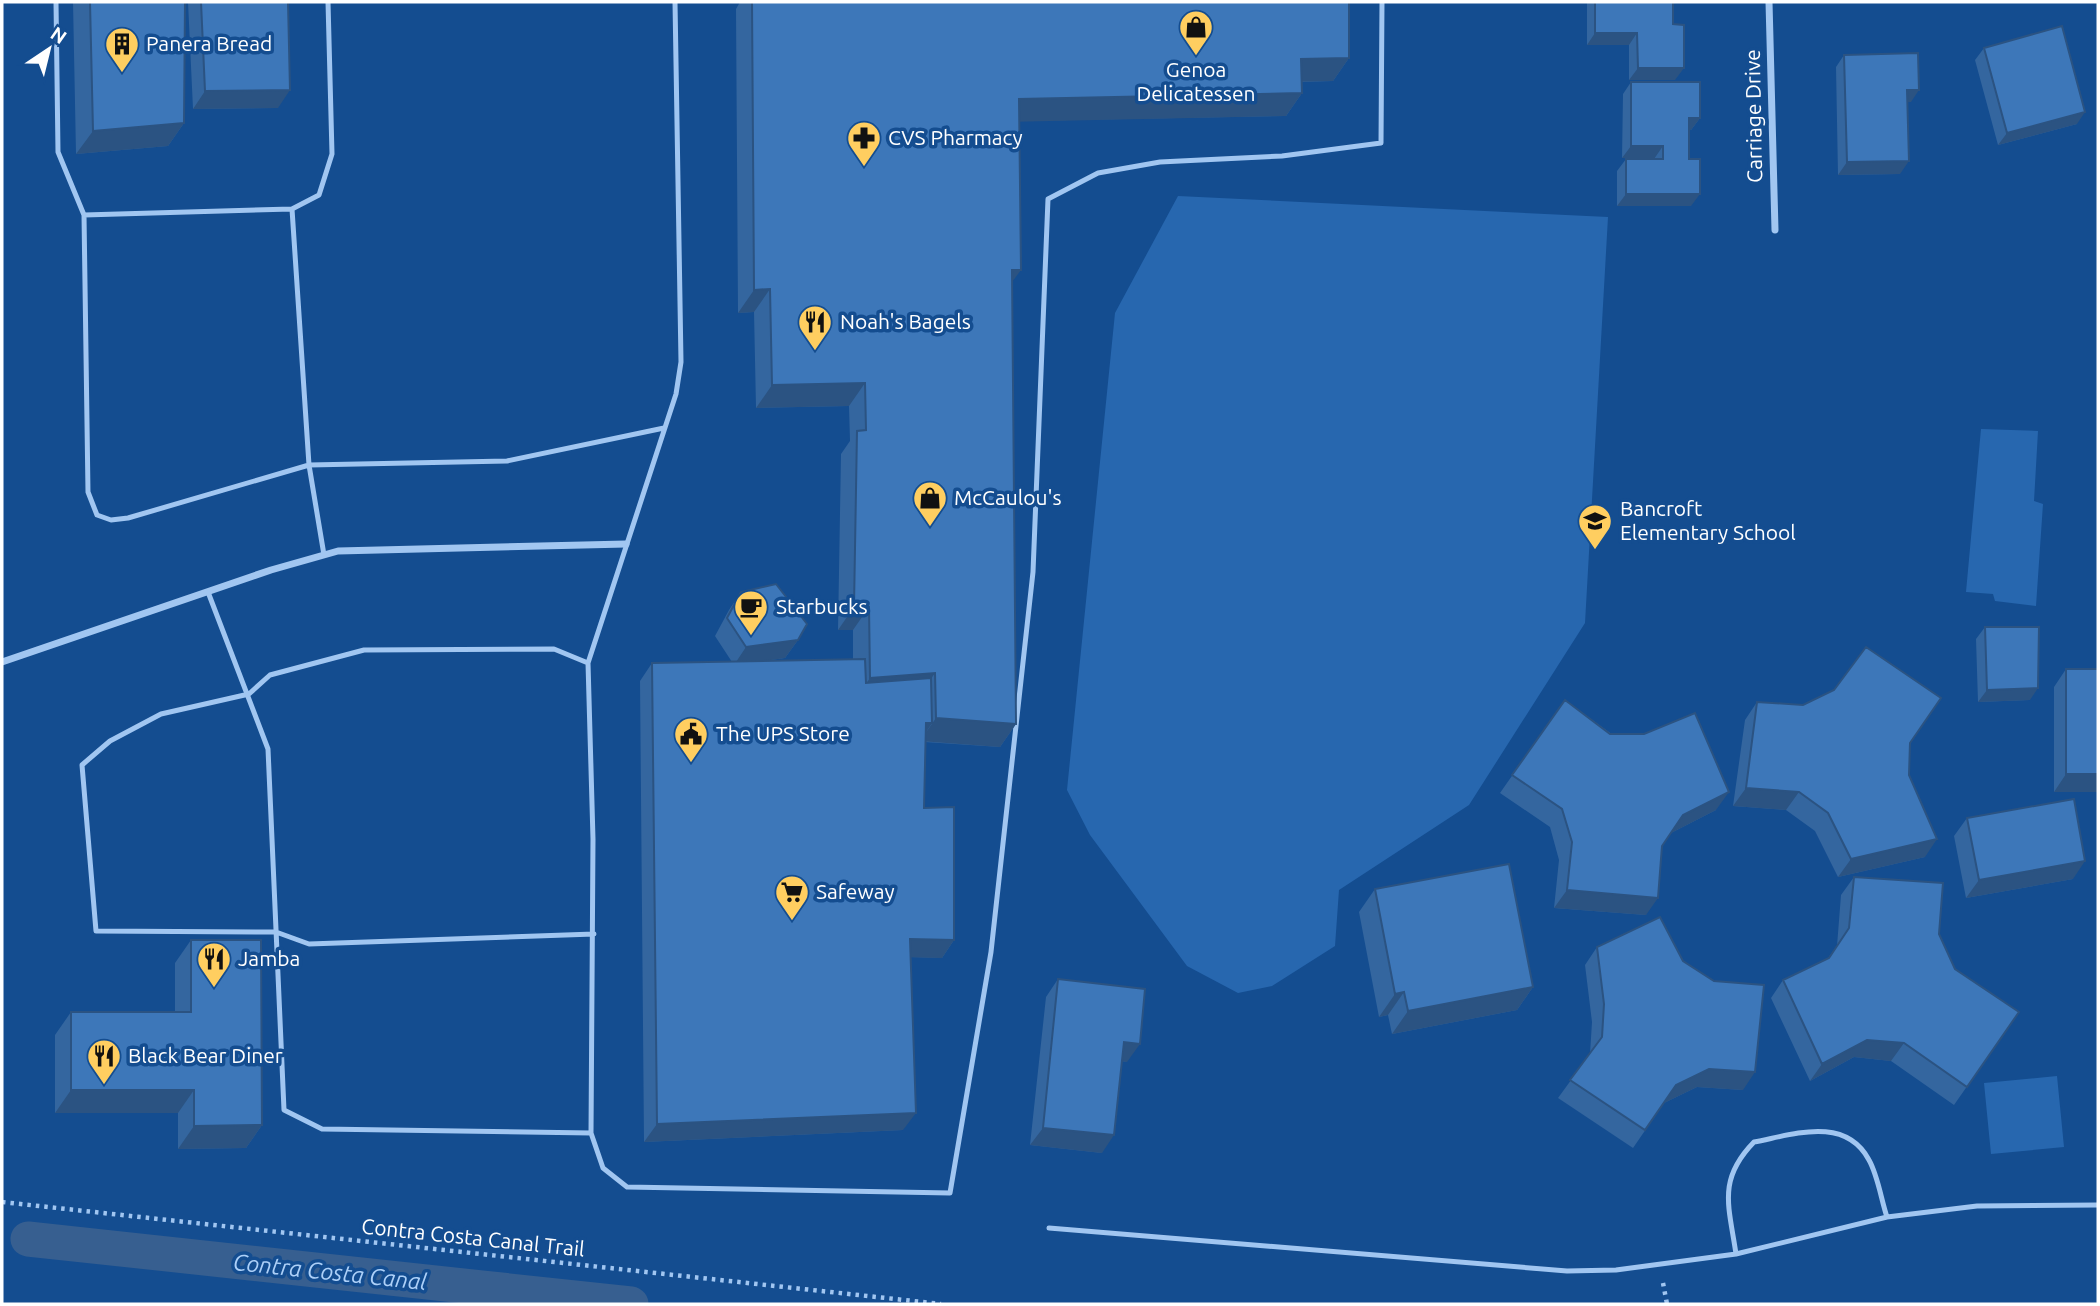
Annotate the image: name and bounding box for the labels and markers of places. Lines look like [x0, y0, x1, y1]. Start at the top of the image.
shop icon: Genoa Delicatessen [1177, 8, 1215, 57]
building icon: Panera Bread [103, 25, 141, 74]
place label: Panera Bread [146, 31, 272, 55]
place label: Genoa Delicatessen [1136, 57, 1256, 105]
pharmacy icon: CVS Pharmacy [845, 119, 883, 168]
place label: CVS Pharmacy [888, 125, 1023, 149]
restaurant icon: Noah's Bagels [796, 303, 834, 352]
place label: Noah's Bagels [840, 309, 971, 333]
shop icon: McCaulou's [911, 479, 949, 528]
place label: McCaulou's [954, 485, 1062, 509]
place label: Bancroft Elementary School [1620, 496, 1796, 544]
school or university icon: Bancroft Elementary School [1576, 502, 1614, 551]
cafe icon: Starbucks [732, 588, 770, 637]
place label: Starbucks [776, 594, 868, 618]
public building icon: The UPS Store [672, 715, 710, 764]
place label: The UPS Store [716, 721, 850, 745]
supermarket icon: Safeway [773, 873, 811, 922]
place label: Safeway [816, 879, 895, 903]
restaurant icon: Jamba [195, 940, 233, 989]
place label: Jamba [238, 946, 300, 970]
restaurant icon: Black Bear Diner [85, 1037, 123, 1086]
place label: Black Bear Diner [128, 1043, 283, 1067]

